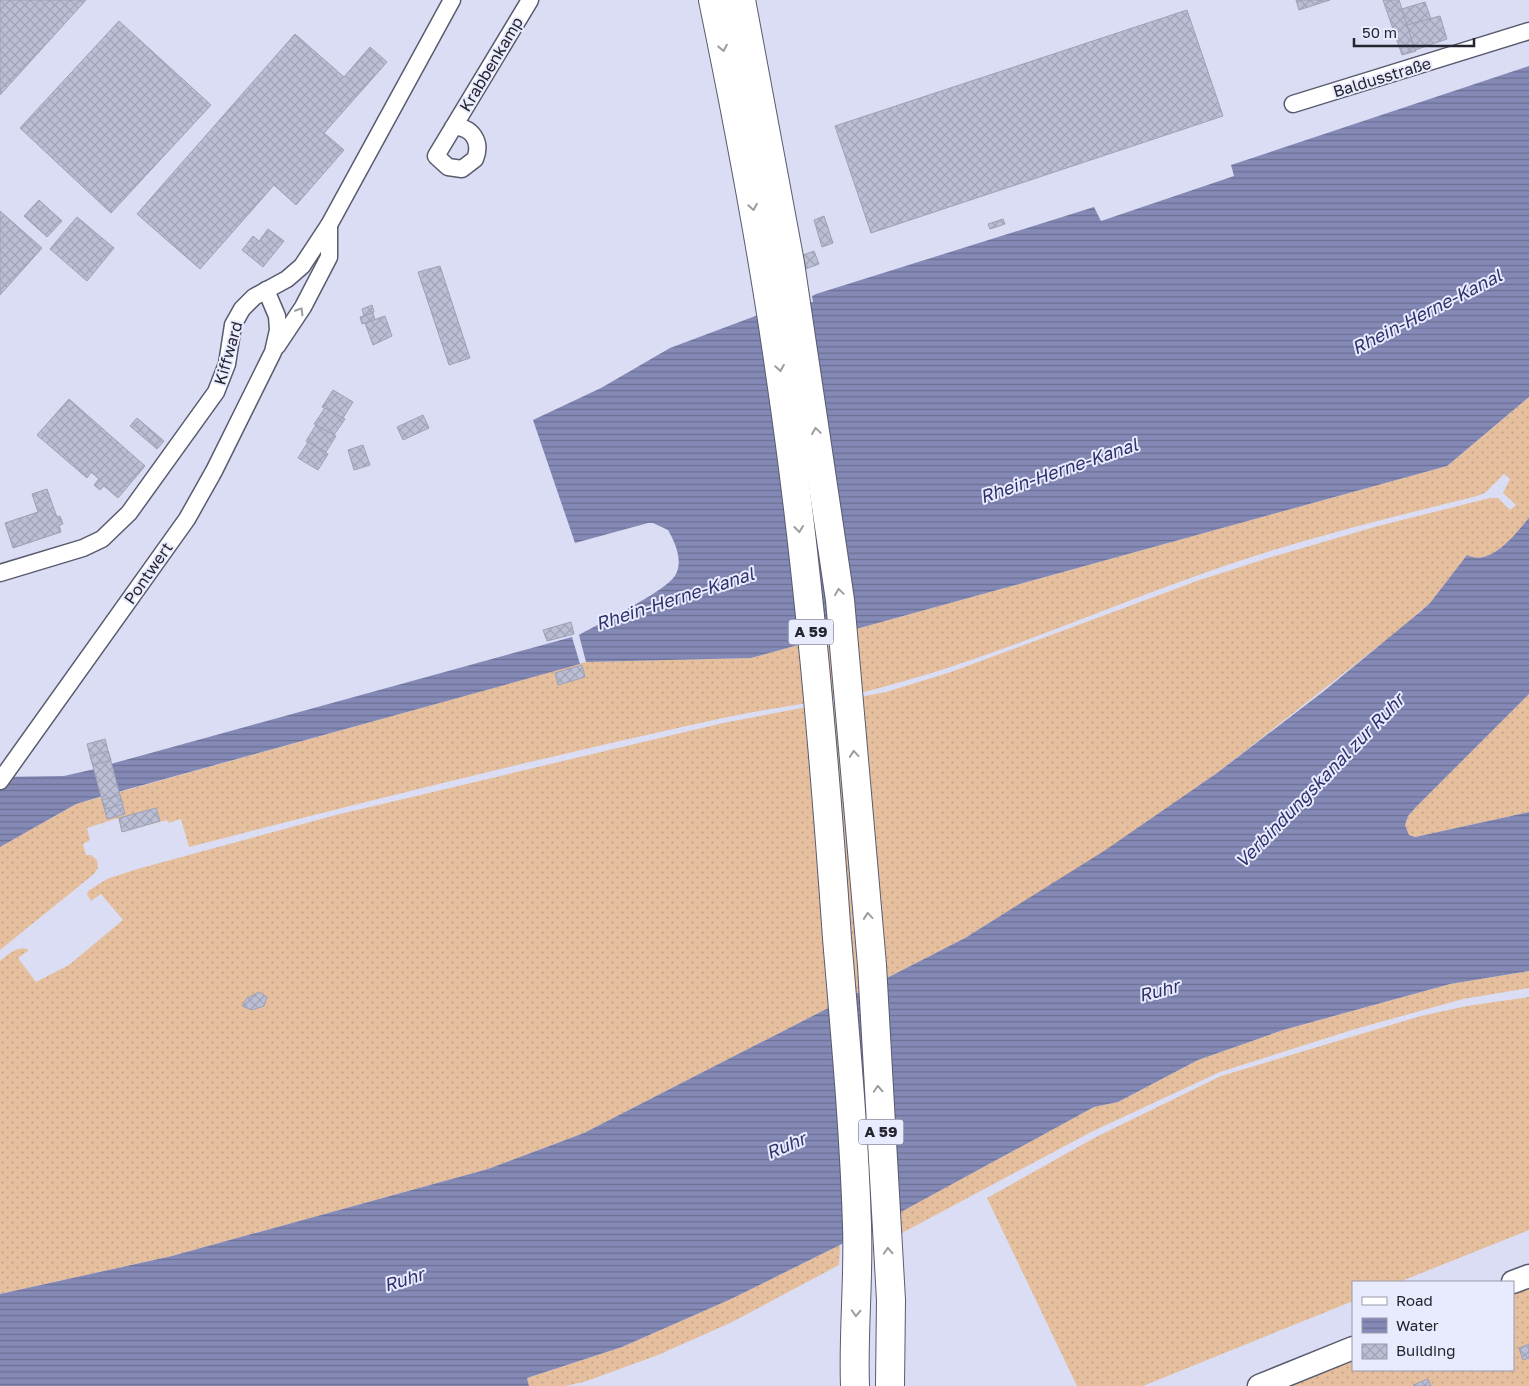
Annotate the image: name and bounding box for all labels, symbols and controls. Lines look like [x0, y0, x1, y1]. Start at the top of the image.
street label: Krabbenkamp [455, 13, 527, 115]
scale bar [1354, 15, 1474, 47]
text: 50 m [1362, 23, 1397, 41]
one-way arrow [717, 43, 728, 52]
street label: Baldusstraße [1331, 53, 1433, 101]
one-way arrow [748, 203, 758, 212]
water label: Rhein-Herne-Kanal [1348, 263, 1506, 358]
one-way arrow [294, 308, 303, 317]
street label: Kiffward [209, 319, 247, 387]
one-way arrow [774, 363, 784, 372]
one-way arrow [811, 427, 821, 436]
water label: Rhein-Herne-Kanal [977, 432, 1142, 507]
one-way arrow [793, 525, 804, 533]
street label: Pontwert [119, 538, 177, 608]
water label: Rhein-Herne-Kanal [593, 562, 758, 634]
one-way arrow [834, 588, 845, 596]
road number: A 59 [788, 620, 834, 644]
water label: Verbindungskanal zur Ruhr [1230, 687, 1410, 872]
one-way arrow [849, 750, 860, 758]
one-way arrow [862, 912, 873, 920]
water label: Ruhr [1136, 973, 1184, 1006]
one-way arrow [873, 1085, 884, 1093]
road number: A 59 [858, 1120, 904, 1144]
water label: Ruhr [762, 1126, 811, 1163]
one-way arrow [882, 1247, 893, 1255]
water label: Ruhr [381, 1262, 429, 1296]
legend [1352, 1281, 1514, 1371]
text: Road [1396, 1291, 1433, 1309]
one-way arrow [851, 1309, 862, 1317]
text: Water [1396, 1316, 1439, 1334]
text: Building [1396, 1341, 1456, 1359]

